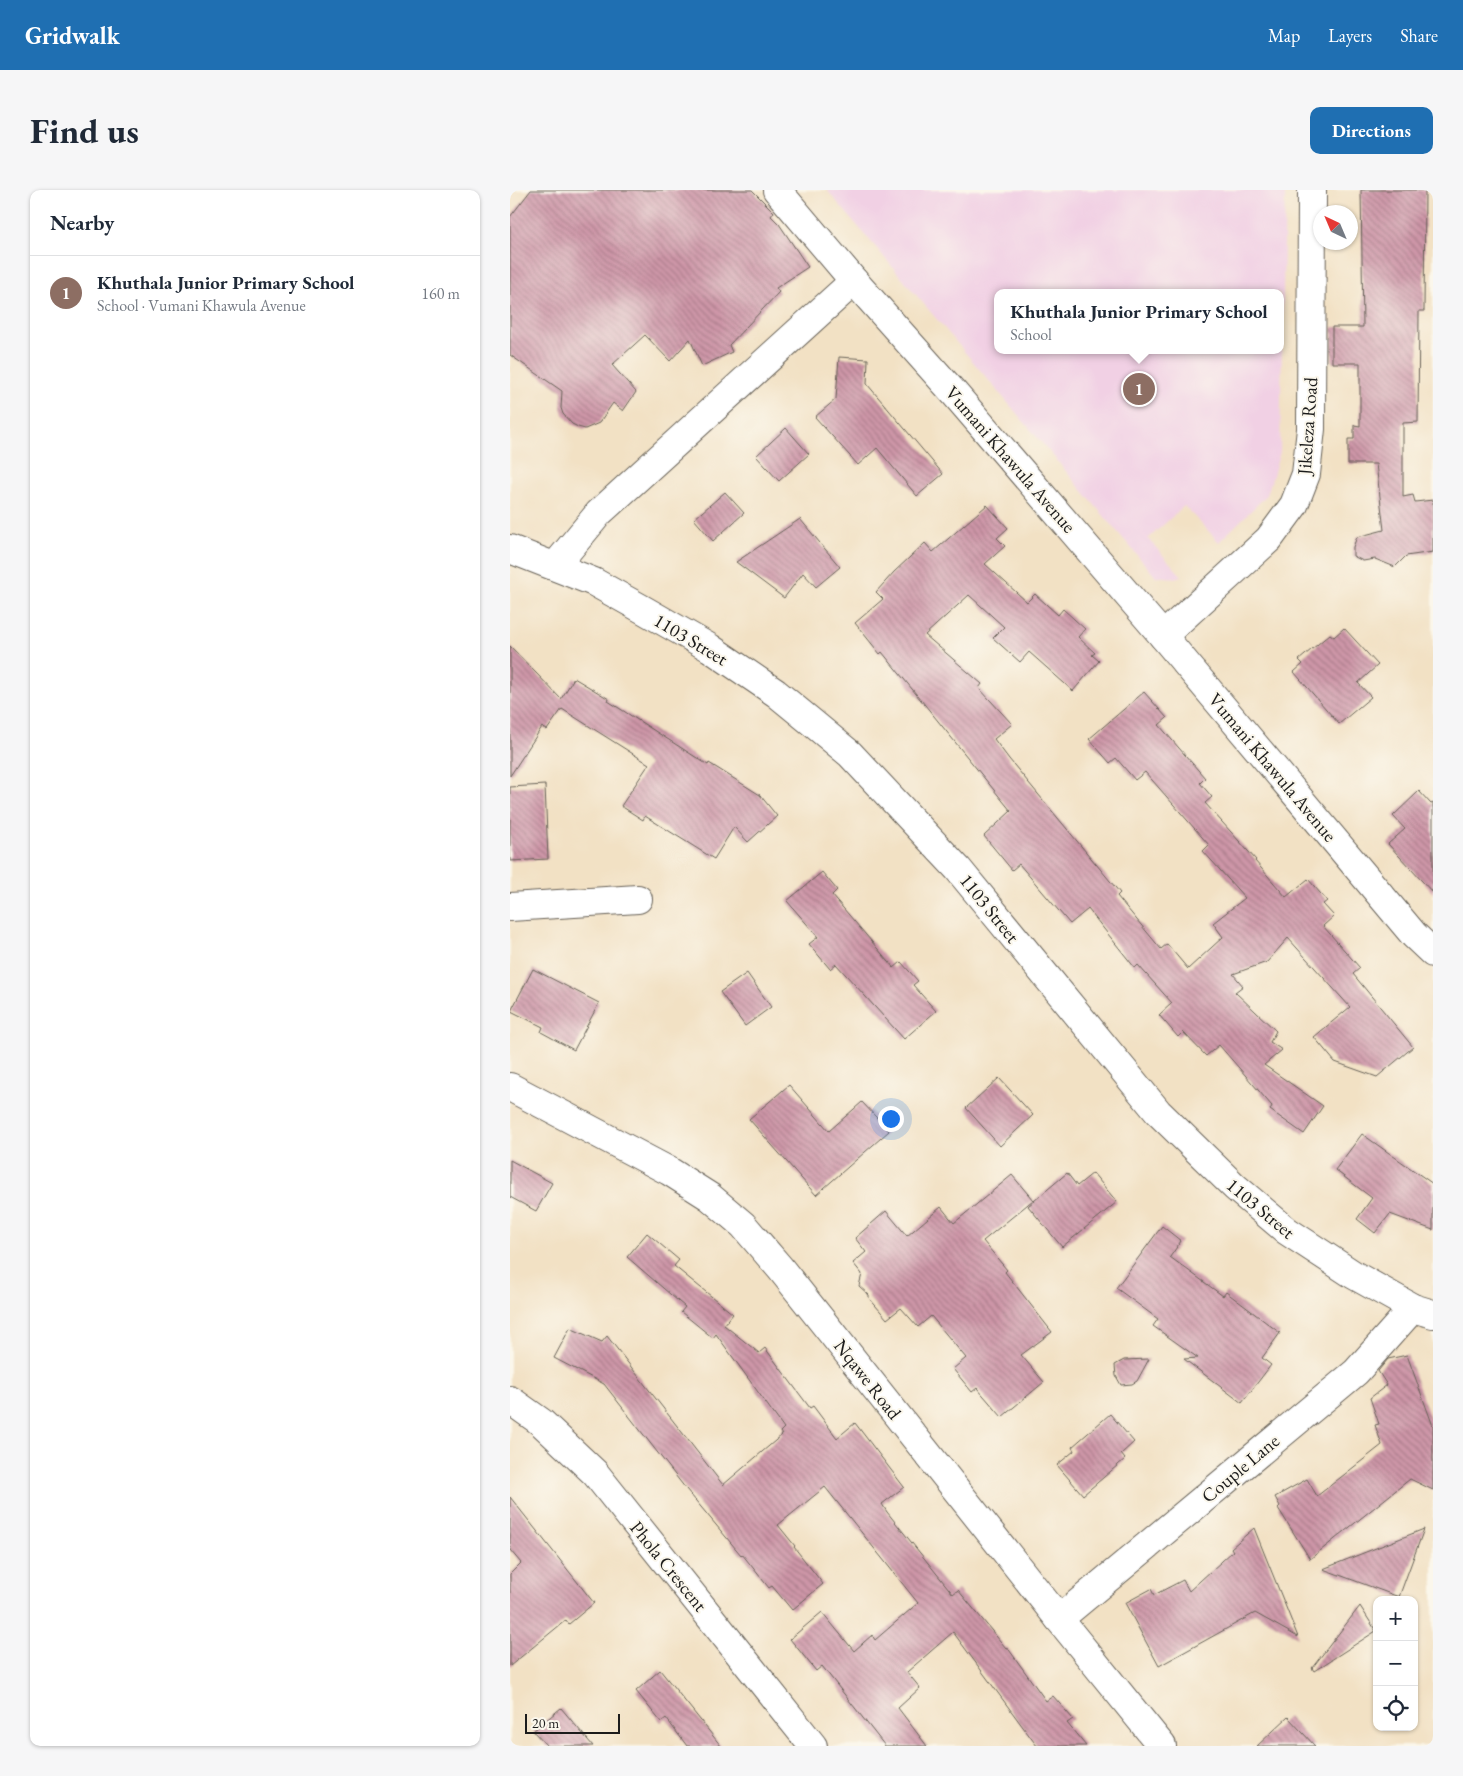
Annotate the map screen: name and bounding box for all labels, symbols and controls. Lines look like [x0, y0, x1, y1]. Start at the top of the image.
text: Gridwalk [25, 20, 120, 51]
text: Map [1268, 24, 1300, 47]
text: Layers [1328, 24, 1372, 47]
text: Share [1400, 24, 1438, 47]
button: Directions [1310, 107, 1433, 154]
text: Find us [30, 108, 139, 153]
north arrow [1313, 205, 1358, 250]
text: Nearby [50, 209, 114, 236]
text: Khuthala Junior Primary School [97, 270, 355, 295]
text: 1 [62, 283, 70, 304]
text: 160 m [421, 283, 460, 304]
popup [994, 289, 1284, 354]
text: School · Vumani Khawula Avenue [97, 295, 306, 316]
text: Khuthala Junior Primary School [1010, 299, 1268, 324]
text: School [1010, 324, 1052, 345]
pin: 1 [1123, 370, 1155, 408]
street label: Jikeleza Road [1291, 376, 1323, 478]
street label: Vumani Khawula Avenue [940, 381, 1081, 538]
street label: 1103 Street [649, 608, 732, 671]
street label: Vumani Khawula Avenue [1203, 688, 1342, 847]
street label: 1103 Street [954, 869, 1025, 948]
your location [878, 1106, 904, 1132]
street label: 1103 Street [1221, 1172, 1300, 1244]
street label: Nqawe Road [828, 1334, 907, 1425]
street label: Couple Lane [1196, 1428, 1285, 1508]
street label: Phola Crescent [624, 1516, 713, 1617]
map controls [1373, 1596, 1418, 1731]
button: + [1373, 1596, 1418, 1641]
button: − [1373, 1641, 1418, 1686]
button: locate [1373, 1686, 1418, 1731]
scale bar [525, 1711, 620, 1734]
text: 20 m [532, 1714, 559, 1732]

